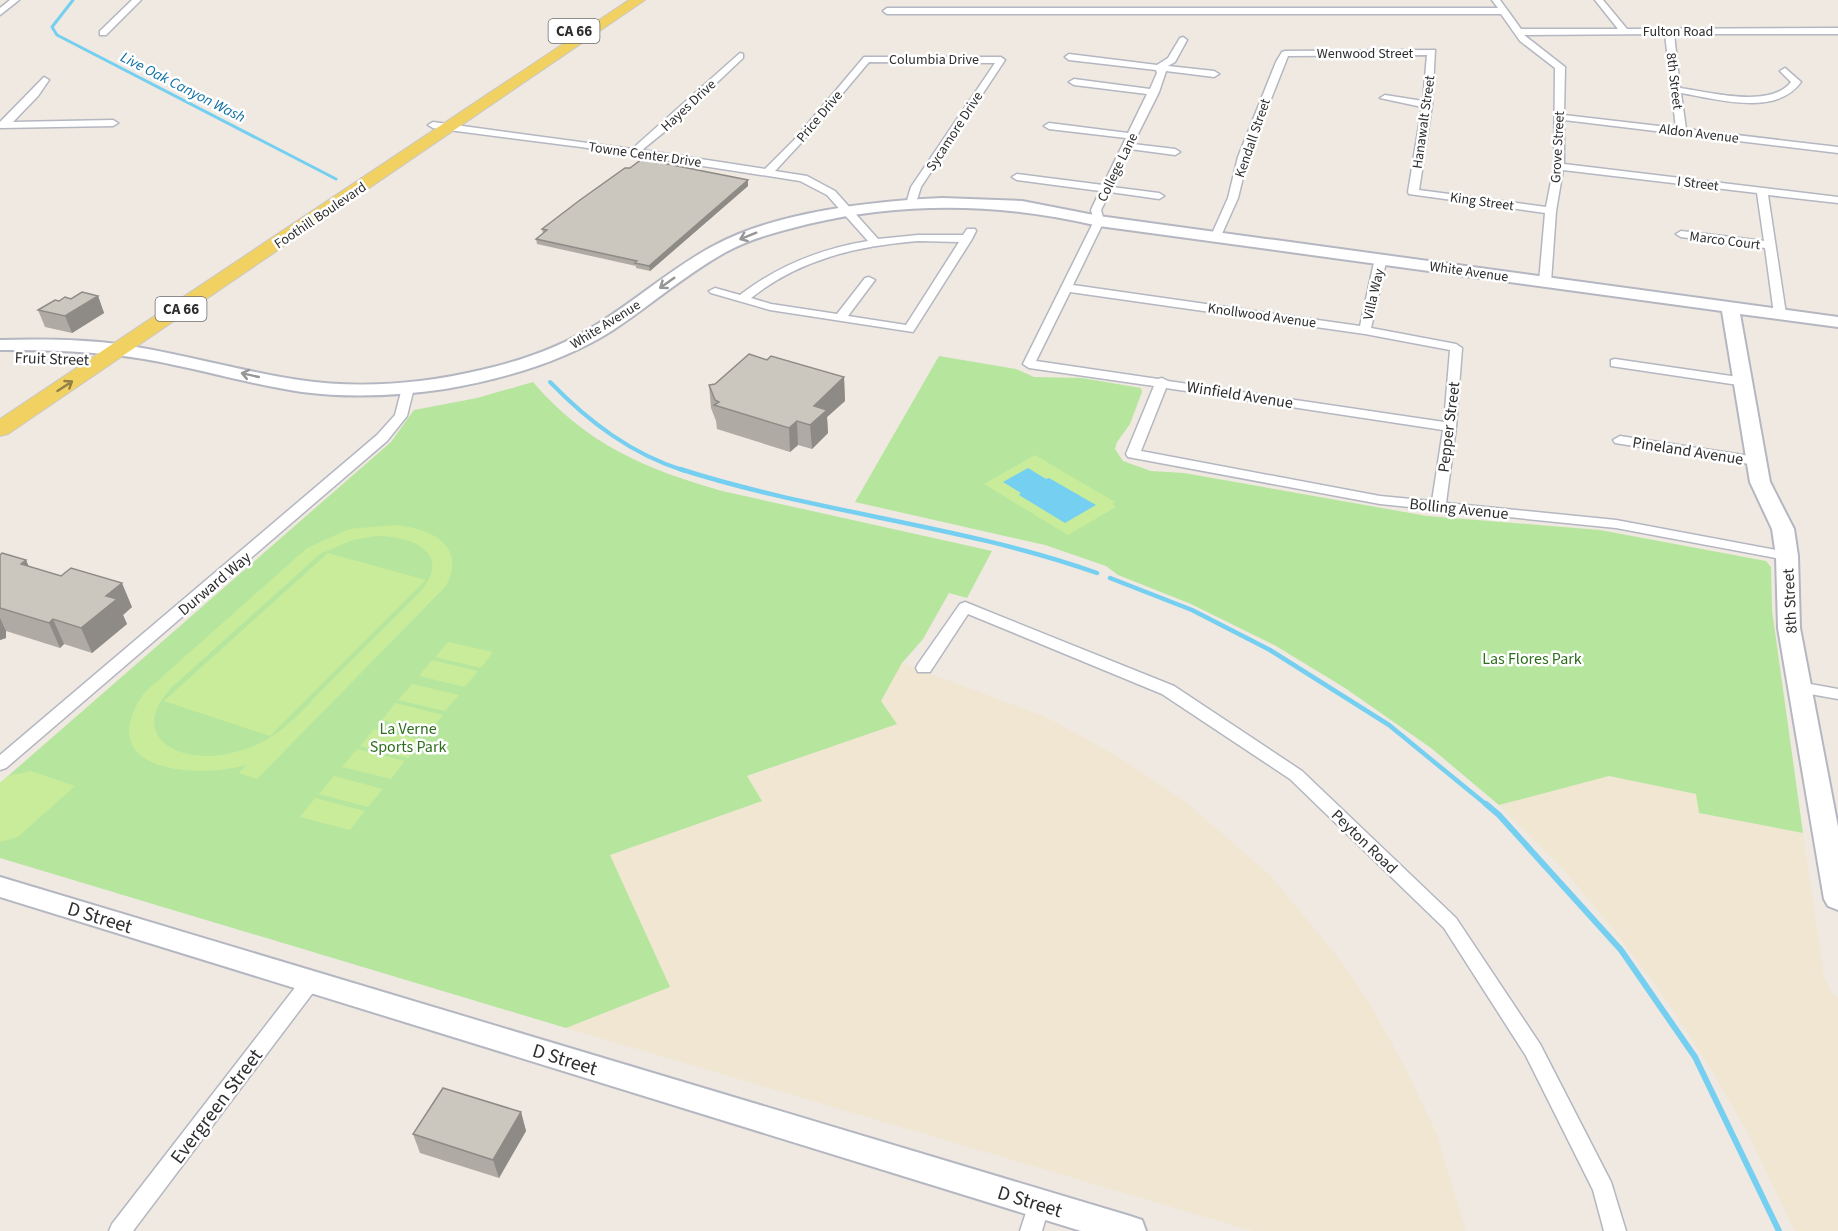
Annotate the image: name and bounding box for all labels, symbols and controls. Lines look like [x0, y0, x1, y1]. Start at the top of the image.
road number: CA 66 [548, 19, 600, 43]
street label: Fulton Road [1643, 22, 1713, 42]
street label: Wenwood Street [1317, 44, 1413, 64]
water label: Live Oak Canyon Wash [117, 47, 249, 128]
street label: Columbia Drive [889, 50, 979, 70]
street label: 8th Street [1661, 52, 1687, 111]
street label: Hanawalt Street [1408, 74, 1440, 170]
street label: Hayes Drive [657, 75, 721, 136]
street label: Price Drive [792, 86, 848, 147]
street label: Sycamore Drive [922, 88, 988, 175]
street label: Kendall Street [1230, 96, 1276, 181]
street label: Grove Street [1546, 110, 1570, 184]
street label: Aldon Avenue [1658, 119, 1740, 149]
street label: College Lane [1093, 129, 1143, 205]
street label: Towne Center Drive [587, 137, 703, 173]
street label: I Street [1676, 172, 1720, 196]
street label: Foothill Boulevard [271, 178, 371, 254]
street label: King Street [1449, 188, 1515, 216]
street label: Marco Court [1688, 227, 1762, 255]
one-way arrow [740, 231, 758, 242]
street label: White Avenue [1428, 257, 1510, 287]
street label: Villa Way [1358, 266, 1390, 322]
one-way arrow [659, 277, 676, 289]
street label: White Avenue [567, 295, 645, 354]
road number: CA 66 [156, 297, 207, 321]
street label: Knollwood Avenue [1206, 298, 1317, 334]
street label: Fruit Street [14, 347, 90, 371]
one-way arrow [240, 369, 260, 380]
street label: Winfield Avenue [1185, 376, 1295, 414]
one-way arrow [56, 380, 72, 392]
street label: Pepper Street [1433, 380, 1466, 474]
street label: Pineland Avenue [1631, 431, 1745, 471]
street label: Bolling Avenue [1408, 493, 1510, 525]
street label: Durward Way [173, 546, 256, 621]
street label: 8th Street [1777, 567, 1803, 634]
park label: Las Flores Park [1482, 648, 1582, 670]
park label: La Verne Sports Park [370, 718, 446, 758]
street label: Peyton Road [1326, 805, 1402, 879]
street label: D Street [64, 895, 136, 941]
street label: D Street [529, 1037, 601, 1083]
street label: Evergreen Street [164, 1043, 270, 1170]
street label: D Street [994, 1179, 1066, 1225]

